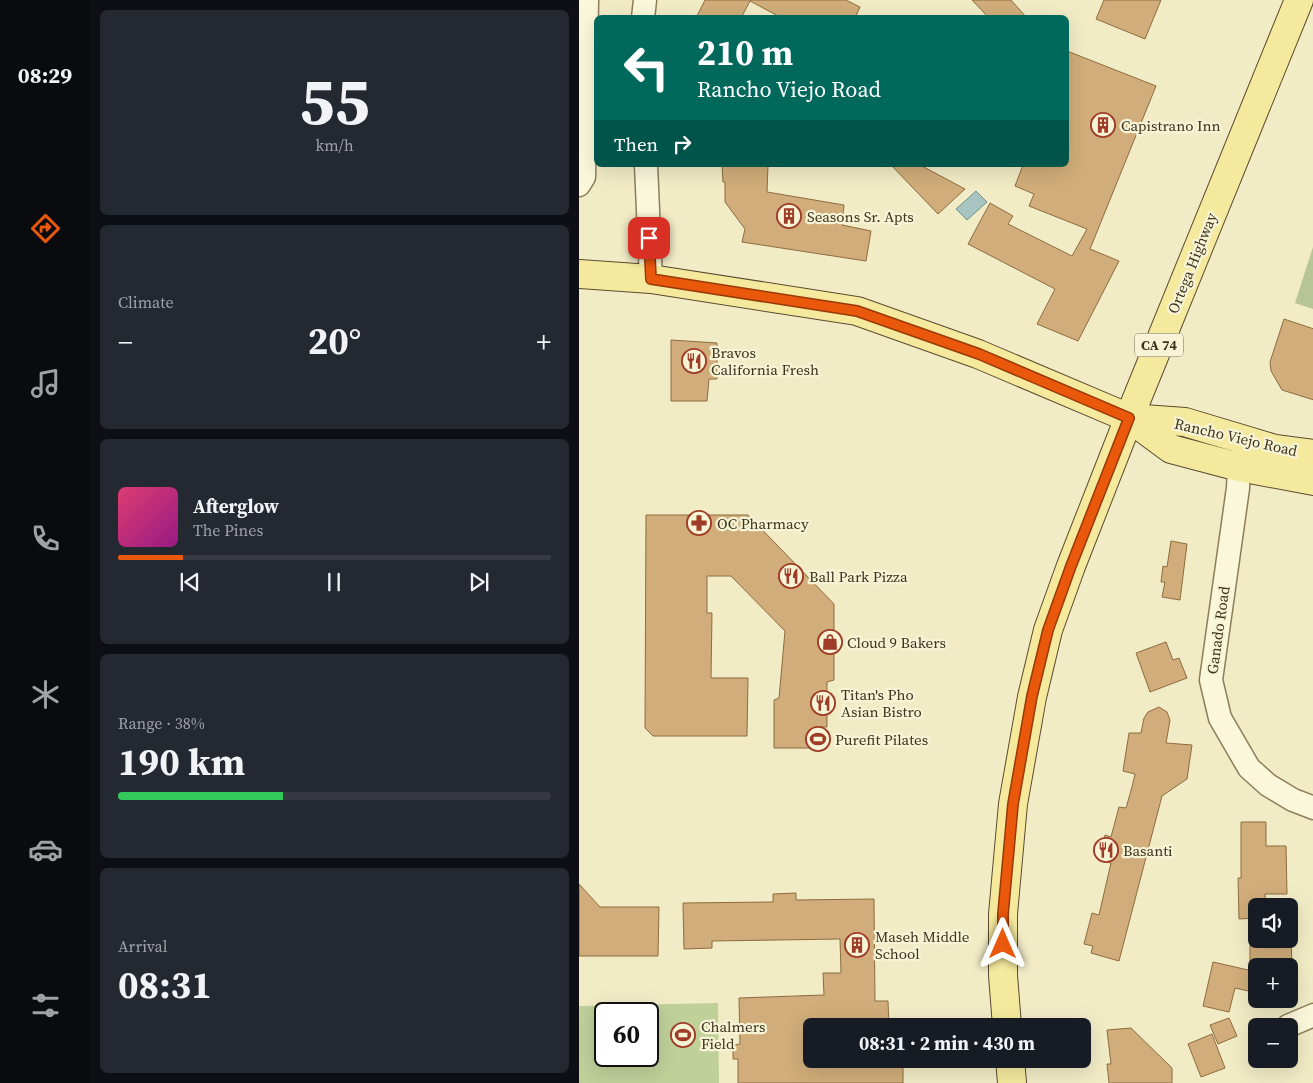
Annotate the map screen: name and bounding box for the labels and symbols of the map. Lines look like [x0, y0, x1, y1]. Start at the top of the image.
building icon: Capistrano Inn [1090, 112, 1116, 138]
place label: Capistrano Inn [1121, 115, 1221, 136]
building icon: Seasons Sr. Apts [776, 203, 802, 229]
place label: Seasons Sr. Apts [807, 206, 914, 227]
street label: Ortega Highway [1162, 209, 1222, 317]
pin [628, 217, 670, 259]
road number: CA 74 [1135, 334, 1183, 356]
place label: Bravos California Fresh [711, 342, 819, 380]
restaurant icon: Bravos California Fresh [681, 348, 707, 374]
street label: Rancho Viejo Road [1172, 413, 1300, 461]
pharmacy icon: OC Pharmacy [686, 510, 712, 536]
place label: OC Pharmacy [717, 513, 809, 534]
restaurant icon: Ball Park Pizza [778, 563, 804, 589]
place label: Ball Park Pizza [809, 566, 908, 587]
street label: Ganado Road [1201, 584, 1235, 675]
shop icon: Cloud 9 Bakers [817, 629, 843, 655]
place label: Cloud 9 Bakers [847, 632, 946, 653]
place label: Titan's Pho Asian Bistro [841, 684, 922, 722]
restaurant icon: Titan's Pho Asian Bistro [810, 690, 836, 716]
sports icon: Purefit Pilates [805, 726, 831, 752]
place label: Purefit Pilates [835, 729, 928, 750]
restaurant icon: Basanti [1093, 837, 1119, 863]
place label: Basanti [1123, 840, 1173, 861]
position arrow [976, 917, 1028, 969]
place label: Maseh Middle School [875, 926, 970, 964]
building icon: Maseh Middle School [844, 932, 870, 958]
speed limit sign: 60 [594, 1002, 659, 1067]
place label: Chalmers Field [701, 1016, 765, 1054]
sports icon: Chalmers Field [670, 1022, 696, 1048]

